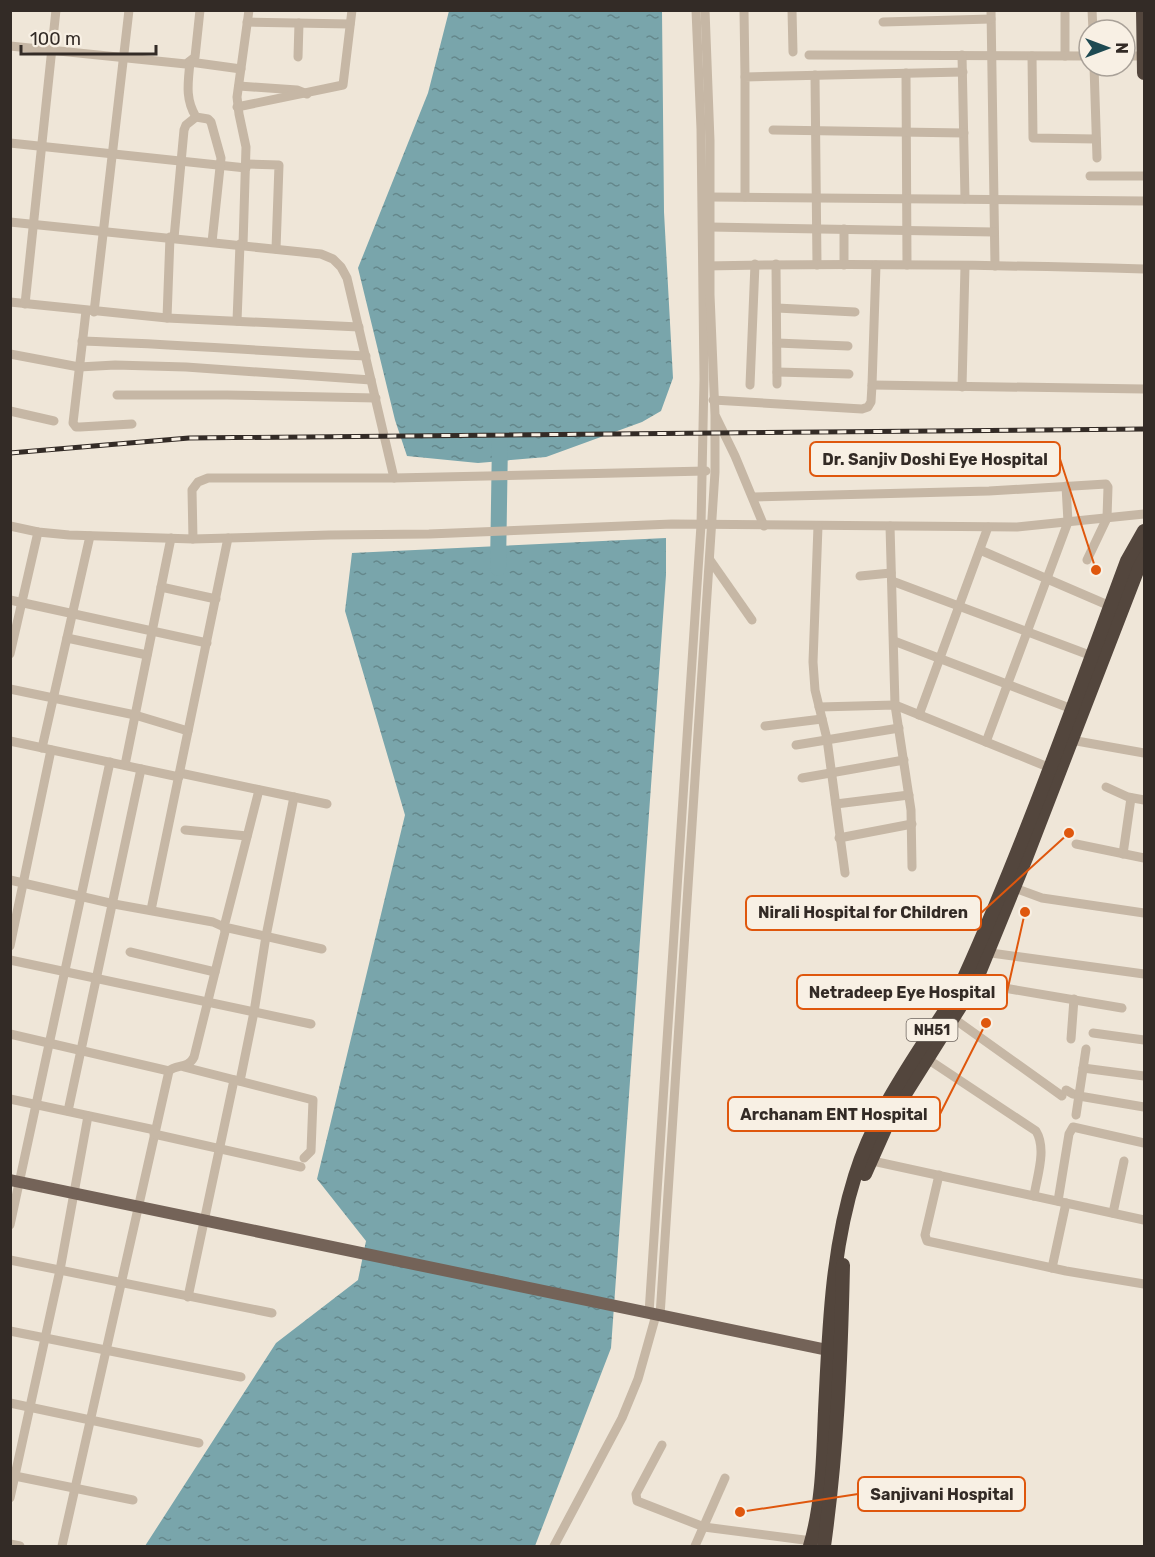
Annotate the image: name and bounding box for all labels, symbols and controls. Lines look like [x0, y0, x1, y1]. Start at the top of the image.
scale bar [21, 18, 156, 56]
north arrow [1077, 18, 1137, 78]
text: 100 m [30, 28, 81, 50]
text: N [1112, 42, 1131, 54]
callout: Dr. Sanjiv Doshi Eye Hospital [810, 442, 1060, 476]
text: Dr. Sanjiv Doshi Eye Hospital [822, 450, 1048, 469]
callout: Nirali Hospital for Children [746, 896, 981, 930]
text: Nirali Hospital for Children [758, 903, 968, 922]
callout: Netradeep Eye Hospital [797, 975, 1007, 1009]
text: Netradeep Eye Hospital [809, 983, 995, 1002]
road number: NH51 [906, 1019, 958, 1041]
callout: Archanam ENT Hospital [728, 1097, 940, 1131]
text: Archanam ENT Hospital [740, 1105, 928, 1124]
callout: Sanjivani Hospital [858, 1477, 1025, 1511]
text: Sanjivani Hospital [870, 1485, 1014, 1504]

